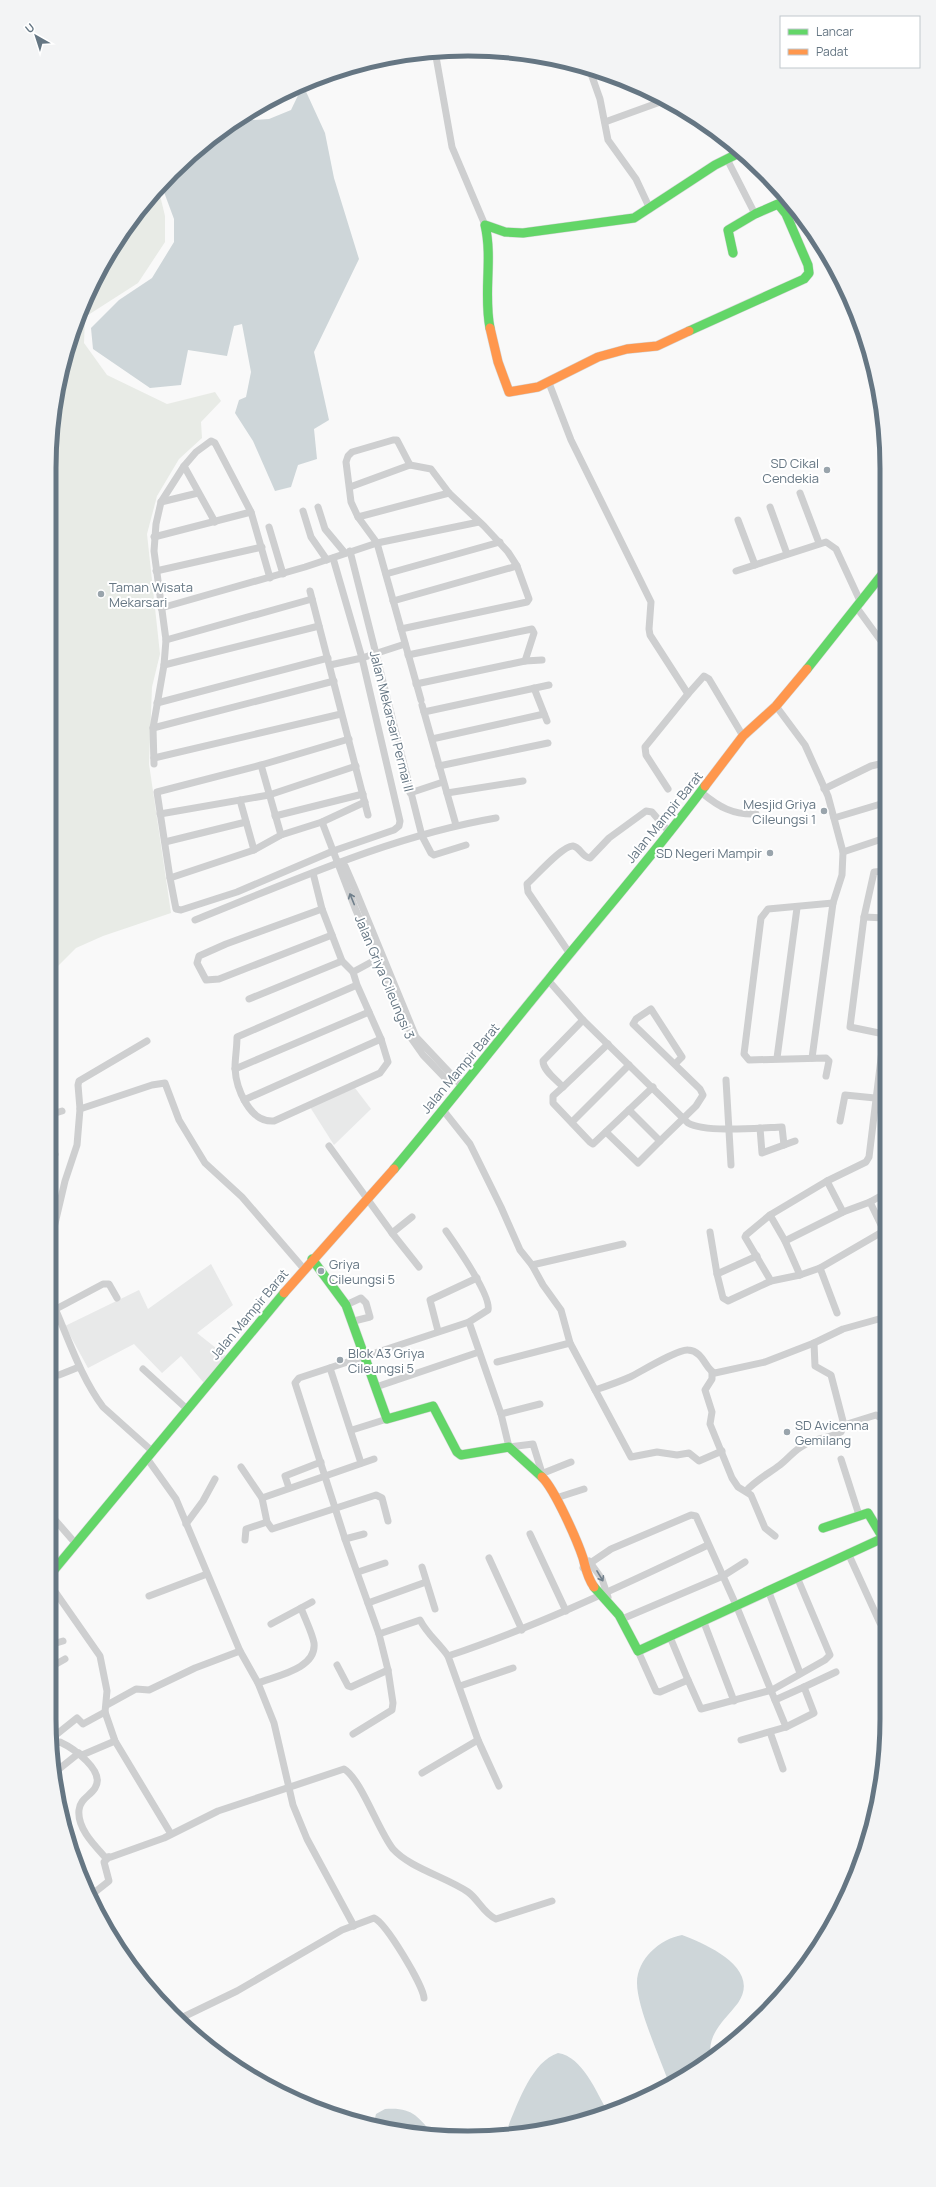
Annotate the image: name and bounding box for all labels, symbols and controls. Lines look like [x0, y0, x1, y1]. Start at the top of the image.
north arrow [16, 16, 56, 56]
legend [780, 16, 920, 68]
text: U [22, 19, 37, 36]
text: Lancar [816, 23, 854, 40]
text: Padat [816, 43, 848, 60]
place label: SD Cikal Cendekia [763, 454, 819, 487]
marker: SD Cikal Cendekia [822, 465, 832, 475]
place label: Taman Wisata Mekarsari [109, 578, 193, 611]
marker: Taman Wisata Mekarsari [96, 589, 106, 599]
street label: Jalan Mekarsari Permai II [366, 649, 418, 793]
street label: Jalan Mampir Barat [621, 767, 707, 867]
place label: Mesjid Griya Cileungsi 1 [743, 795, 816, 828]
marker: Mesjid Griya Cileungsi 1 [819, 806, 829, 816]
place label: SD Negeri Mampir [656, 844, 762, 862]
marker: SD Negeri Mampir [765, 848, 775, 858]
one-way arrow [347, 893, 355, 905]
street label: Jalan Griya Cileungsi 3 [351, 912, 419, 1042]
street label: Jalan Mampir Barat [417, 1019, 503, 1117]
place label: Griya Cileungsi 5 [329, 1255, 395, 1288]
street label: Jalan Mampir Barat [206, 1265, 292, 1363]
marker: Griya Cileungsi 5 [316, 1266, 326, 1276]
place label: Blok A3 Griya Cileungsi 5 [348, 1344, 424, 1377]
marker: Blok A3 Griya Cileungsi 5 [335, 1355, 345, 1365]
place label: SD Avicenna Gemilang [795, 1416, 869, 1449]
marker: SD Avicenna Gemilang [782, 1427, 792, 1437]
one-way arrow [596, 1570, 604, 1581]

